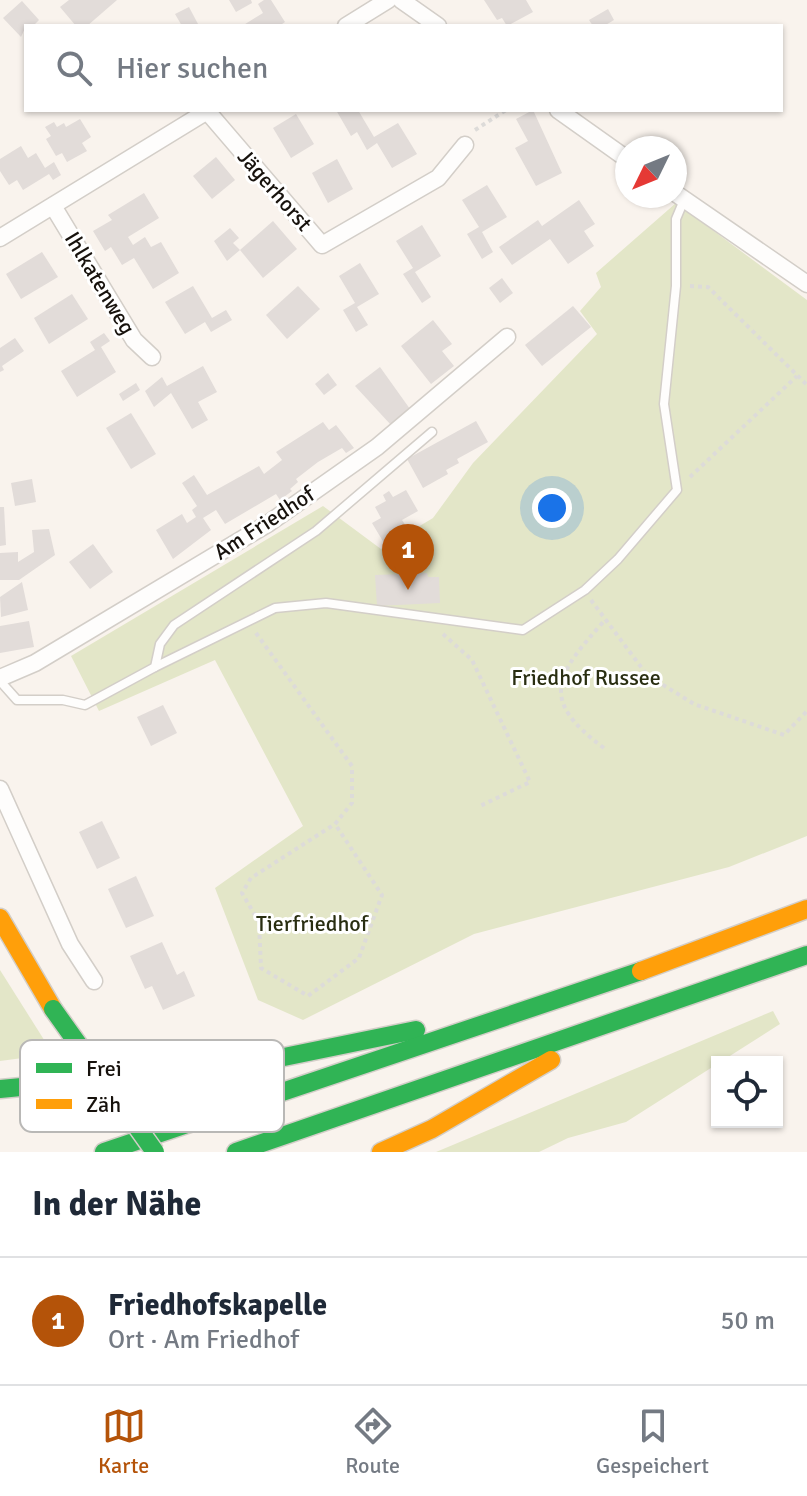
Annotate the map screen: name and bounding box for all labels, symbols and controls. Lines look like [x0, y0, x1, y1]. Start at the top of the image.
search box [24, 24, 783, 112]
icon: search [52, 46, 96, 90]
text: Hier suchen [116, 50, 268, 87]
north arrow [615, 136, 687, 208]
street label: Jägerhorst [232, 143, 318, 237]
street label: Ihlkatenweg [59, 227, 141, 339]
street label: Am Friedhof [209, 480, 321, 566]
your location [532, 488, 572, 528]
pin: 1 [382, 524, 434, 590]
park label: Friedhof Russee [511, 664, 661, 691]
park label: Tierfriedhof [256, 910, 370, 937]
legend [20, 1040, 284, 1132]
text: Frei [86, 1055, 122, 1082]
map controls [711, 1056, 783, 1128]
button: locate [711, 1056, 783, 1128]
text: Zäh [86, 1091, 121, 1118]
text: In der Nähe [32, 1183, 201, 1225]
text: Friedhofskapelle [108, 1287, 327, 1324]
text: 1 [51, 1305, 65, 1337]
text: 50 m [720, 1305, 775, 1337]
text: Ort · Am Friedhof [108, 1324, 299, 1356]
tab: Karte [98, 1404, 149, 1479]
tab: Route [345, 1404, 400, 1479]
tab: Gespeichert [596, 1404, 709, 1479]

